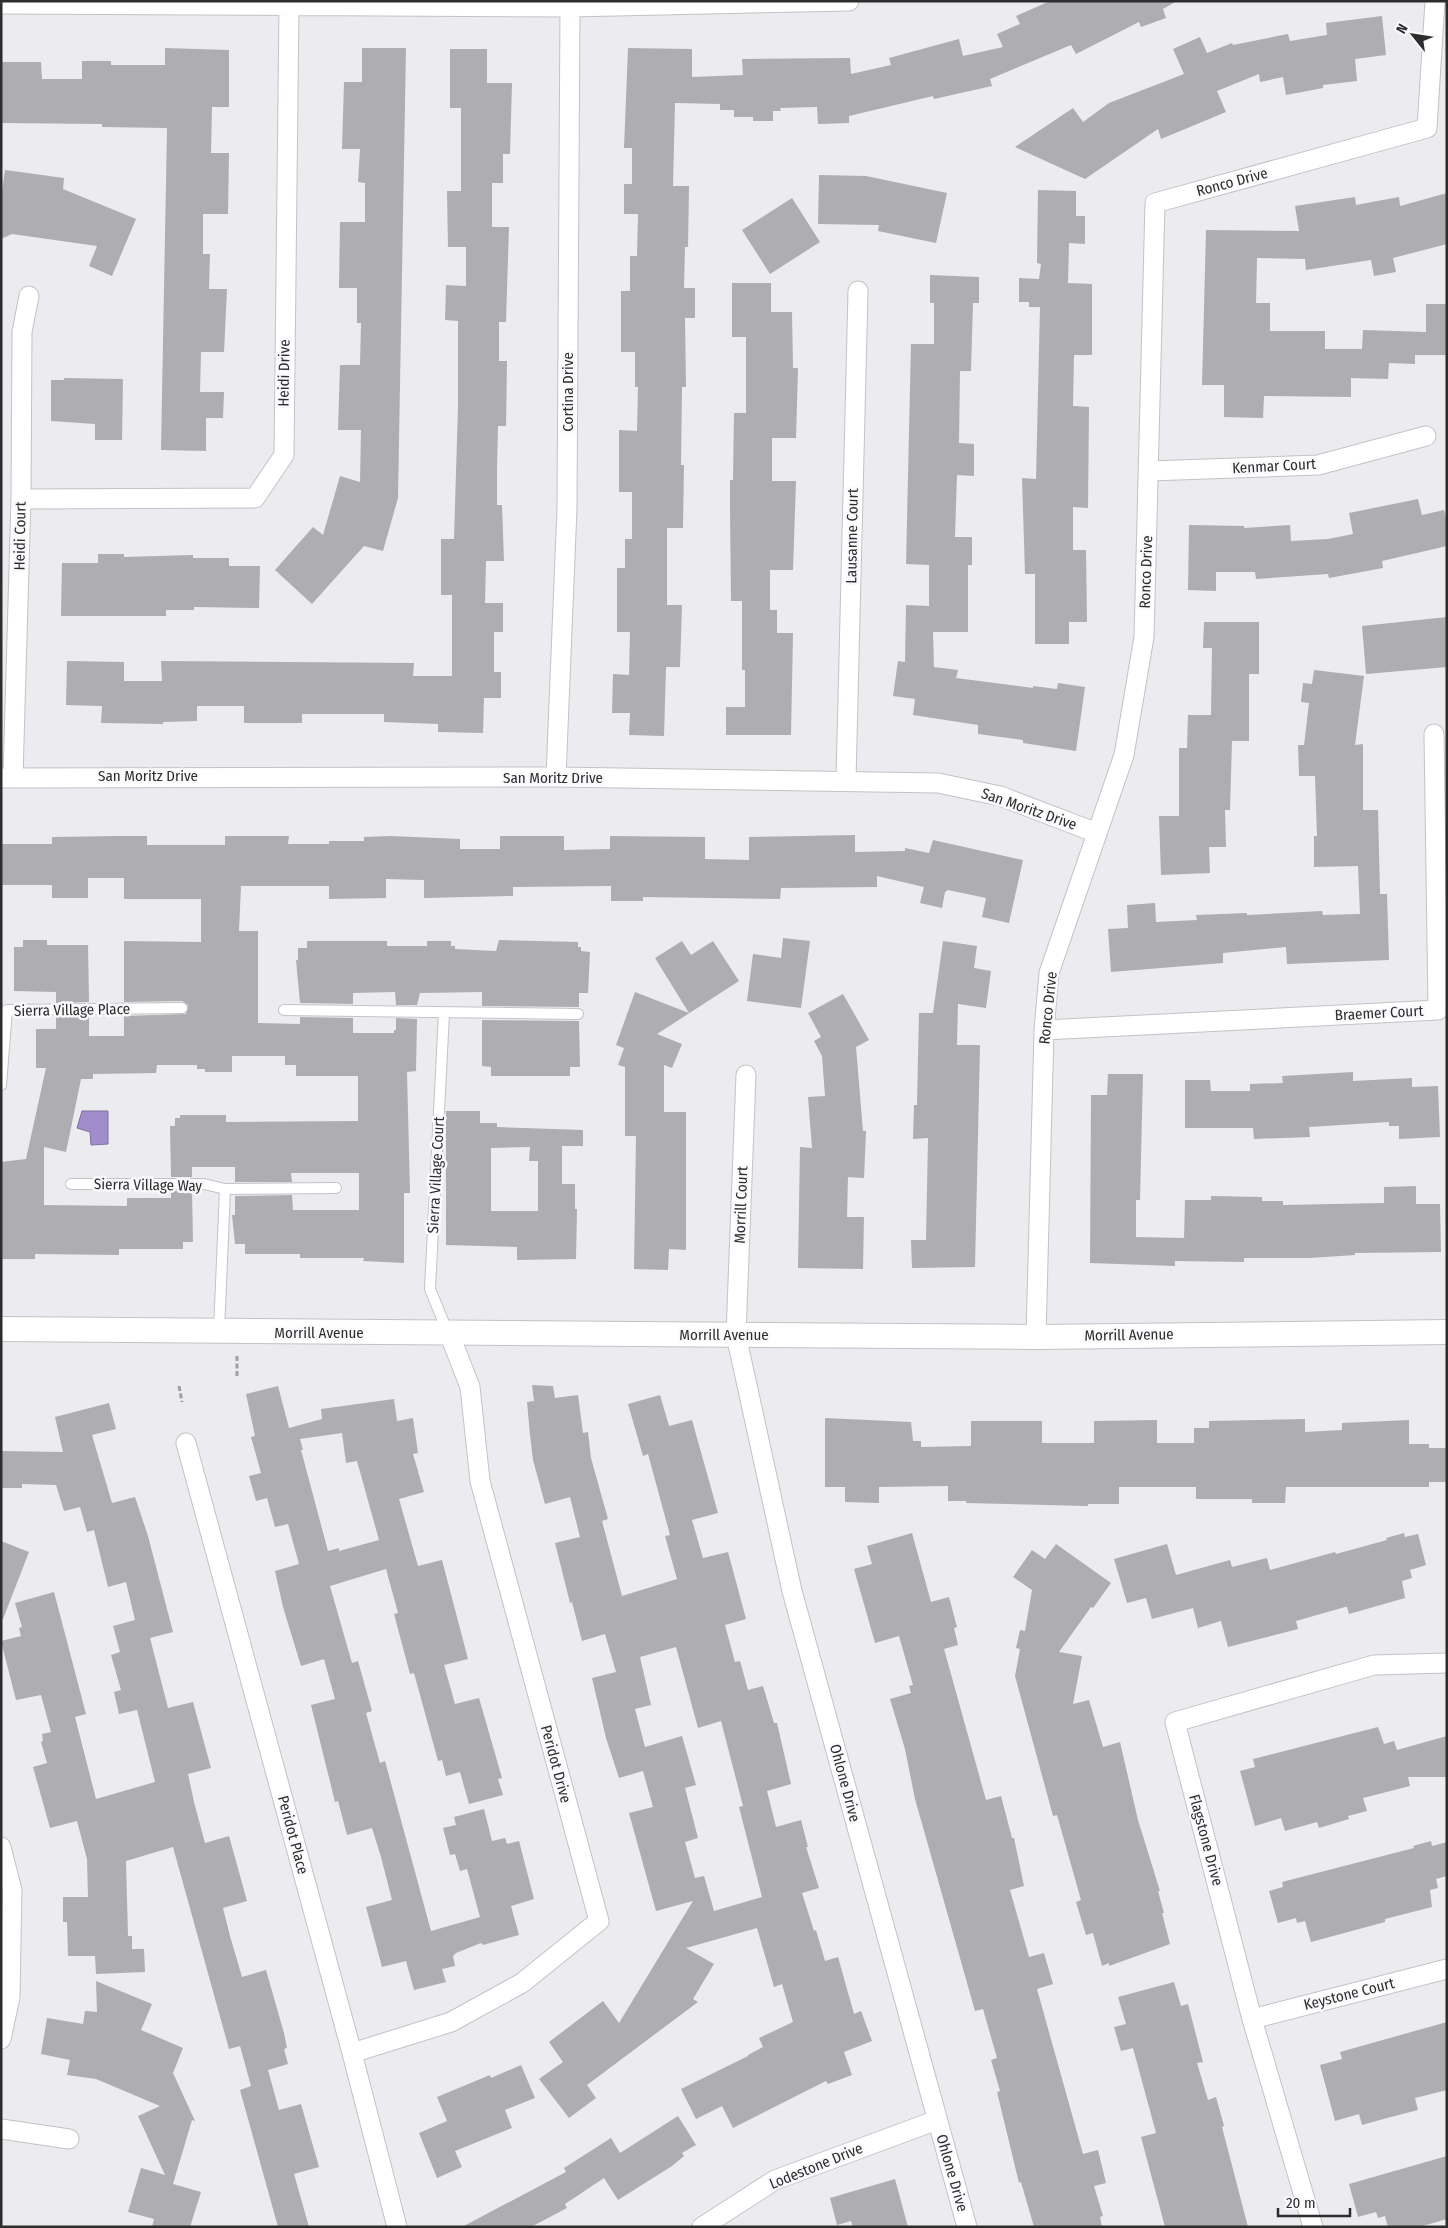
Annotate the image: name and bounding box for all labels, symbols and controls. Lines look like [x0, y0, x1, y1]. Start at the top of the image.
north arrow [1388, 10, 1438, 60]
text: N [1393, 21, 1412, 37]
street label: Ronco Drive [1194, 164, 1270, 200]
street label: Heidi Drive [274, 339, 294, 407]
street label: Cortina Drive [559, 352, 577, 432]
street label: Kenmar Court [1232, 455, 1316, 477]
street label: Lausanne Court [842, 488, 862, 584]
street label: Heidi Court [10, 501, 30, 571]
street label: Ronco Drive [1136, 535, 1156, 609]
street label: San Moritz Drive [98, 767, 198, 785]
street label: San Moritz Drive [503, 769, 603, 787]
street label: San Moritz Drive [979, 784, 1079, 834]
street label: Ronco Drive [1035, 971, 1061, 1045]
street label: Sierra Village Place [14, 1000, 130, 1020]
street label: Braemer Court [1334, 1002, 1424, 1024]
street label: Sierra Village Court [424, 1116, 448, 1234]
street label: Morrill Court [731, 1166, 751, 1244]
street label: Sierra Village Way [94, 1175, 203, 1195]
street label: Morrill Avenue [274, 1324, 364, 1342]
street label: Morrill Avenue [1084, 1325, 1174, 1345]
street label: Morrill Avenue [679, 1326, 769, 1344]
street label: Peridot Drive [537, 1723, 575, 1805]
street label: Ohlone Drive [826, 1742, 864, 1824]
street label: Flagstone Drive [1185, 1792, 1227, 1888]
street label: Peridot Place [274, 1794, 312, 1876]
street label: Keystone Court [1302, 1974, 1396, 2014]
street label: Ohlone Drive [932, 2132, 972, 2214]
street label: Lodestone Drive [767, 2139, 865, 2193]
scale bar [1278, 2186, 1350, 2218]
text: 20 m [1286, 2194, 1316, 2212]

